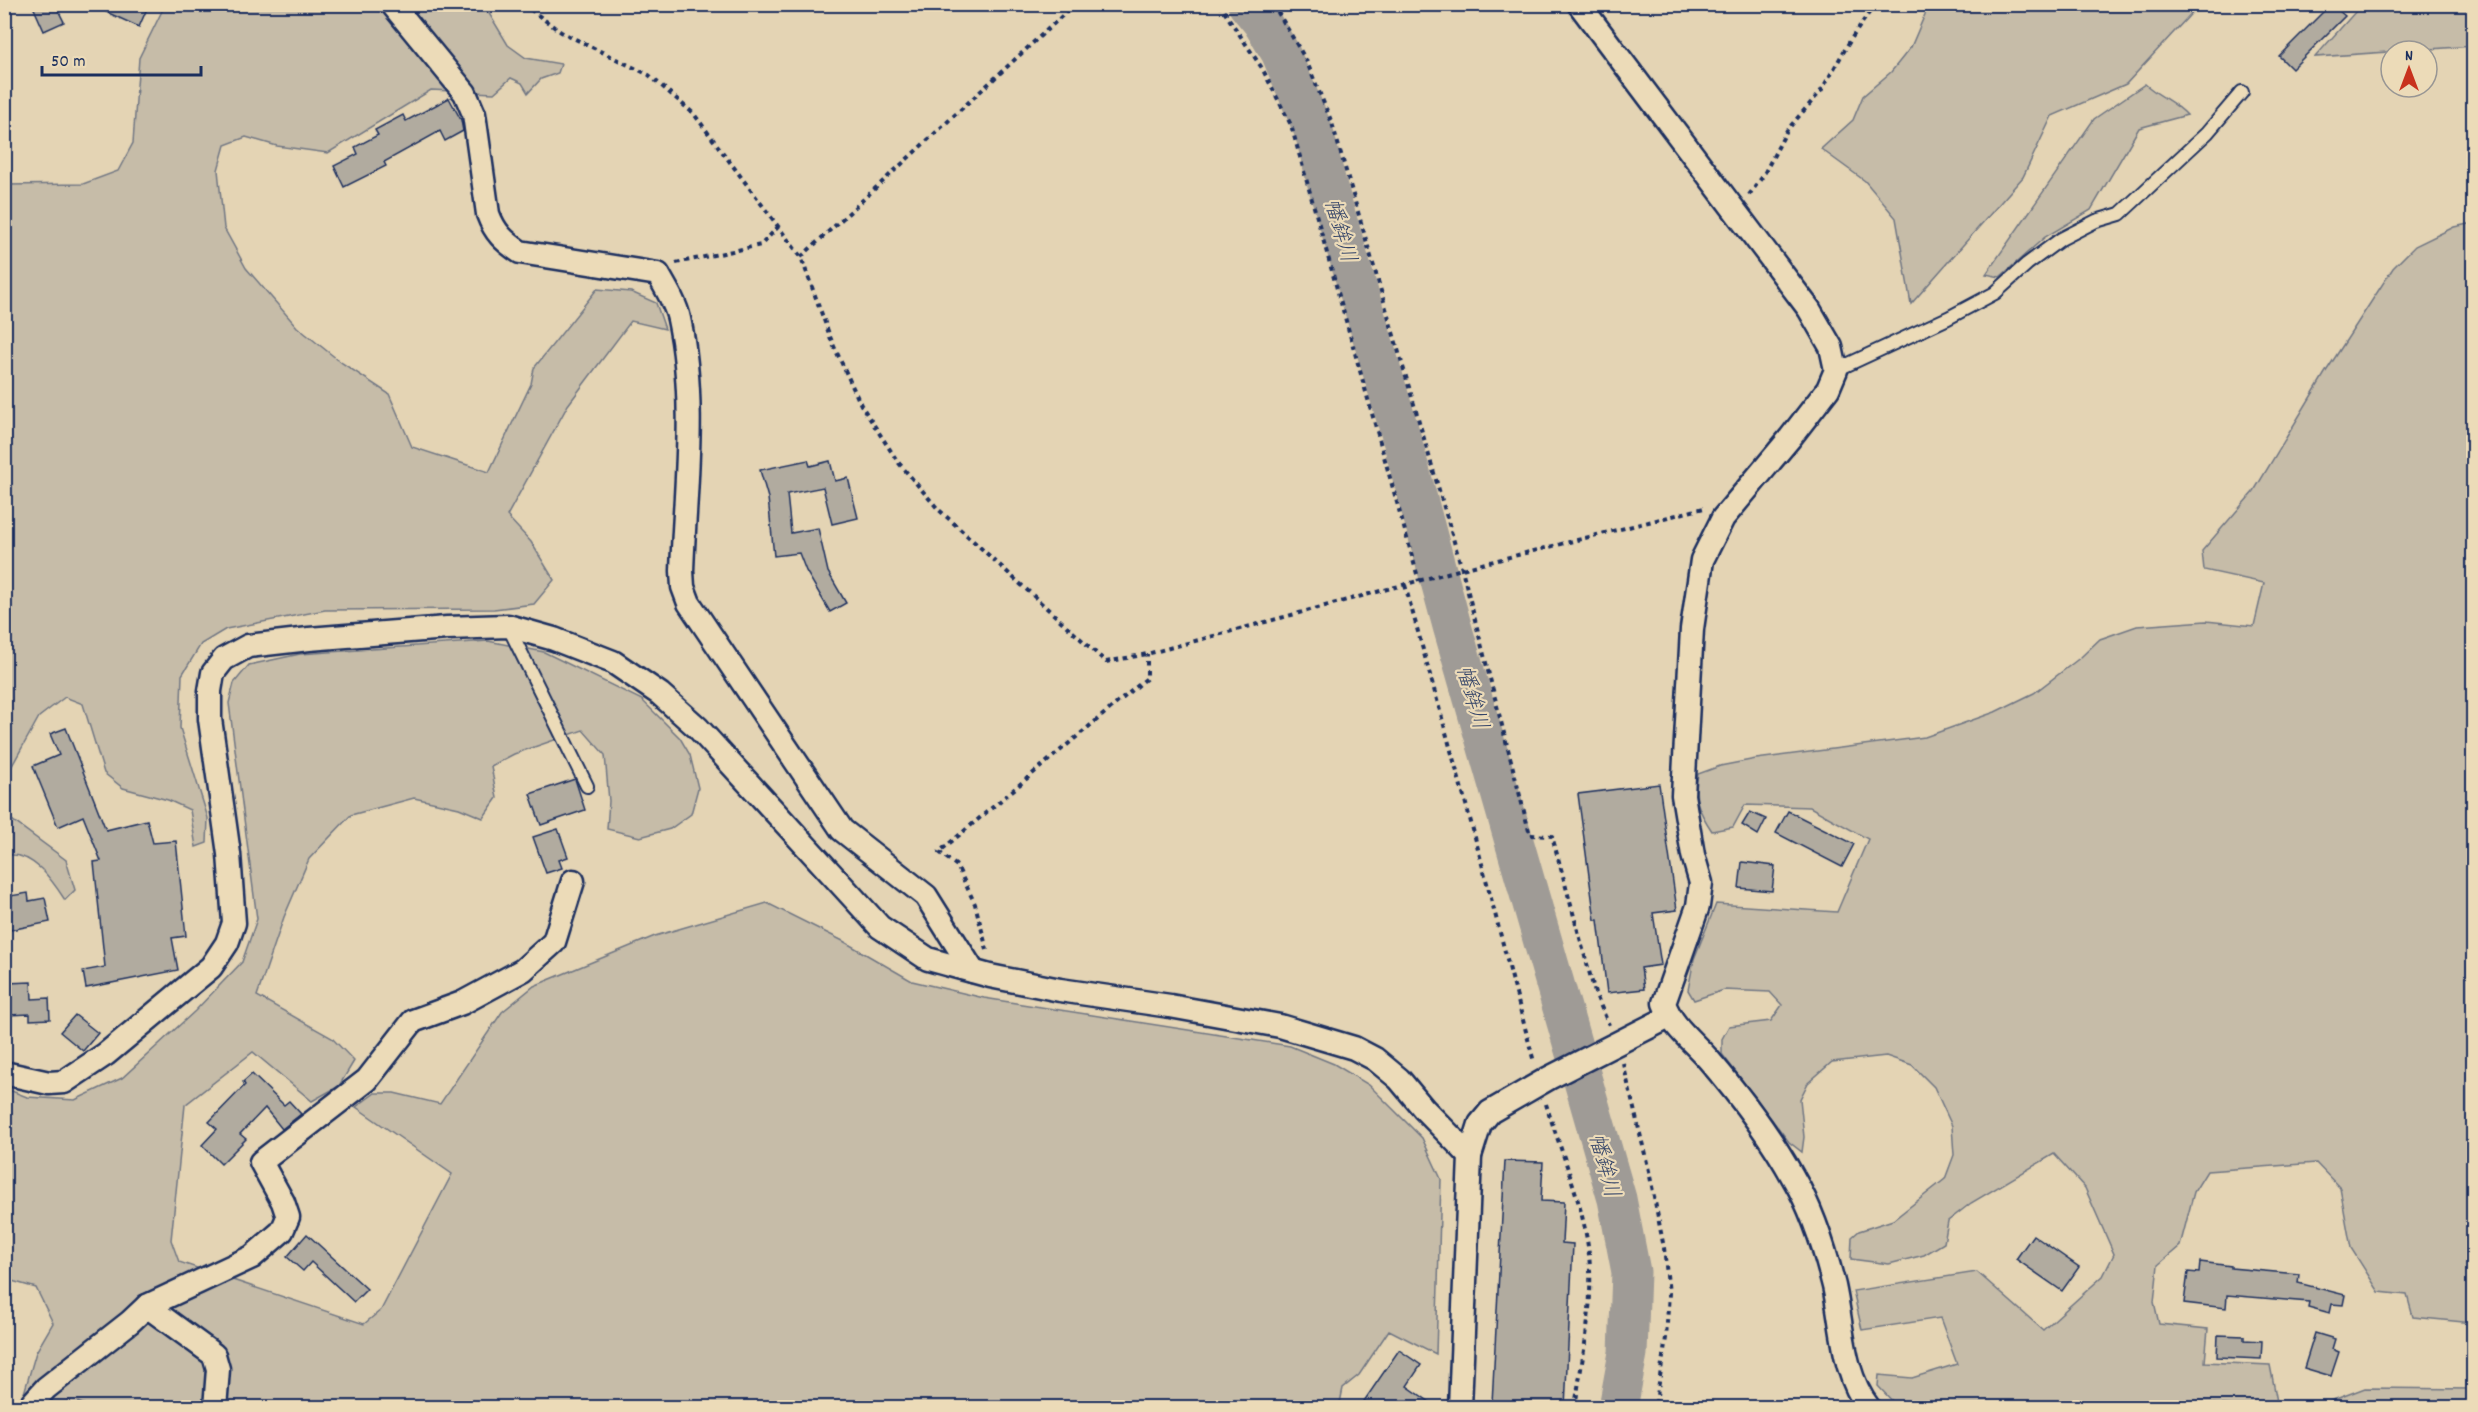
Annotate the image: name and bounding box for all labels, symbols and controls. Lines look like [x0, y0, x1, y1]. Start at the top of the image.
scale bar [42, 39, 201, 77]
north arrow [2379, 39, 2439, 99]
text: N [2405, 45, 2413, 68]
text: 50 m [51, 50, 86, 75]
water label: 幡鉾川 [1315, 195, 1363, 267]
water label: 幡鉾川 [1447, 662, 1495, 734]
water label: 幡鉾川 [1579, 1130, 1626, 1202]

